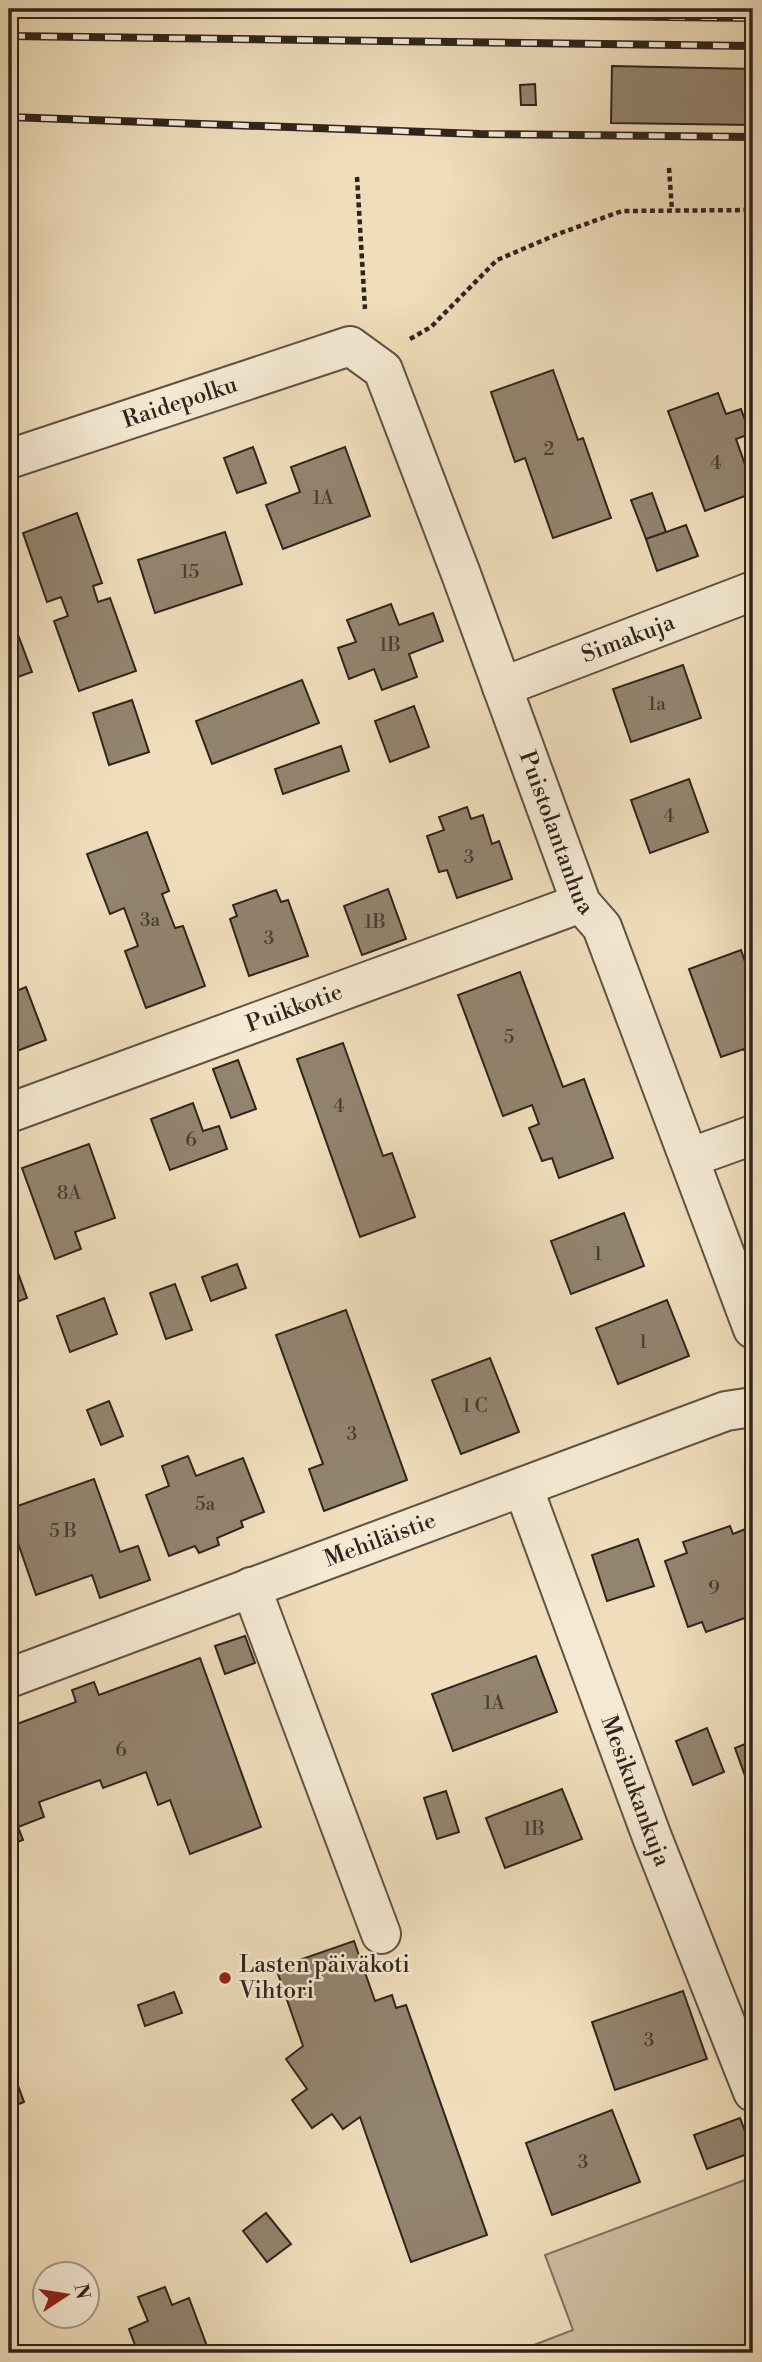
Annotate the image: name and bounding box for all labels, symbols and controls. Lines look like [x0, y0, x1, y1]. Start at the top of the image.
street label: Raidepolku [119, 370, 241, 434]
house number: 2 [544, 437, 554, 461]
house number: 4 [710, 451, 722, 475]
house number: 1A [312, 486, 335, 510]
house number: 15 [181, 560, 199, 584]
street label: Simakuja [577, 608, 679, 669]
house number: 1B [379, 633, 401, 657]
house number: 1a [648, 692, 666, 716]
street label: Puistolantanhua [513, 747, 599, 921]
house number: 4 [663, 804, 675, 828]
house number: 3 [464, 845, 474, 869]
house number: 3a [140, 908, 160, 932]
house number: 1B [364, 910, 386, 934]
house number: 3 [264, 926, 274, 950]
street label: Puikkotie [242, 978, 346, 1039]
house number: 5 [504, 1025, 514, 1049]
house number: 4 [333, 1094, 345, 1118]
house number: 6 [185, 1128, 197, 1152]
house number: 8A [57, 1181, 82, 1205]
house number: 1 [594, 1242, 602, 1266]
house number: 1 [639, 1330, 647, 1354]
house number: 1 C [462, 1394, 488, 1418]
house number: 3 [347, 1422, 357, 1446]
house number: 5a [195, 1492, 215, 1516]
street label: Mehiläistie [320, 1506, 440, 1573]
house number: 5 B [49, 1519, 77, 1543]
house number: 9 [708, 1576, 720, 1600]
house number: 1A [483, 1691, 506, 1715]
street label: Mesikukankuja [594, 1712, 676, 1871]
house number: 6 [115, 1738, 127, 1762]
house number: 1B [523, 1817, 545, 1841]
place label: Lasten päiväkoti Vihtori [238, 1951, 410, 2005]
marker: Lasten päiväkoti Vihtori [217, 1970, 233, 1986]
house number: 3 [644, 2028, 654, 2052]
house number: 3 [578, 2150, 588, 2174]
north arrow [32, 2260, 102, 2330]
text: N [68, 2282, 95, 2302]

